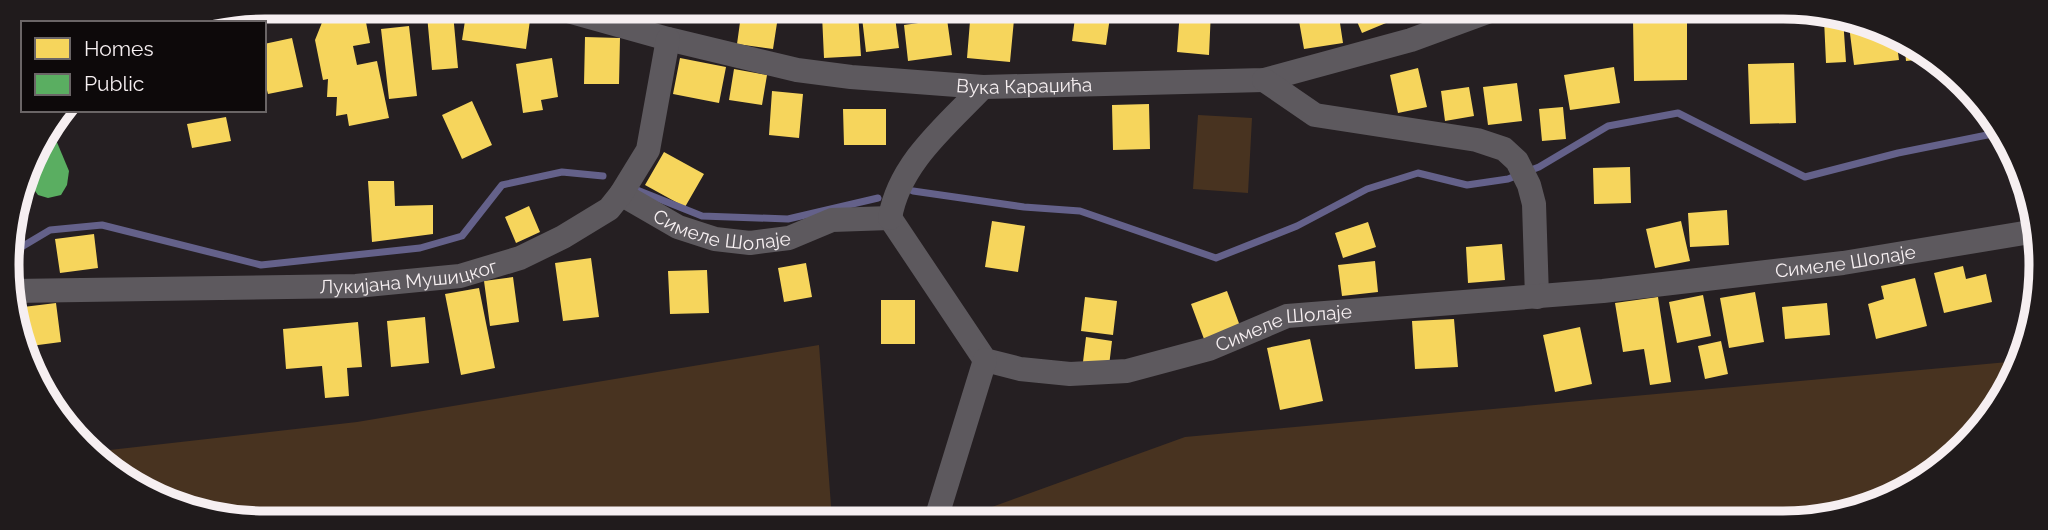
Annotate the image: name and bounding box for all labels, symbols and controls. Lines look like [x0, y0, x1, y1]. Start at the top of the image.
legend [21, 21, 266, 112]
text: Homes [84, 36, 154, 61]
text: Public [84, 71, 144, 96]
street label: Вука Караџића [955, 73, 1093, 98]
street label: Симеле Шолаје [649, 204, 792, 254]
street label: Симеле Шолаје [1774, 240, 1917, 282]
street label: Лукијана Мушицког [319, 254, 500, 298]
street label: Симеле Шолаје [1212, 300, 1353, 356]

